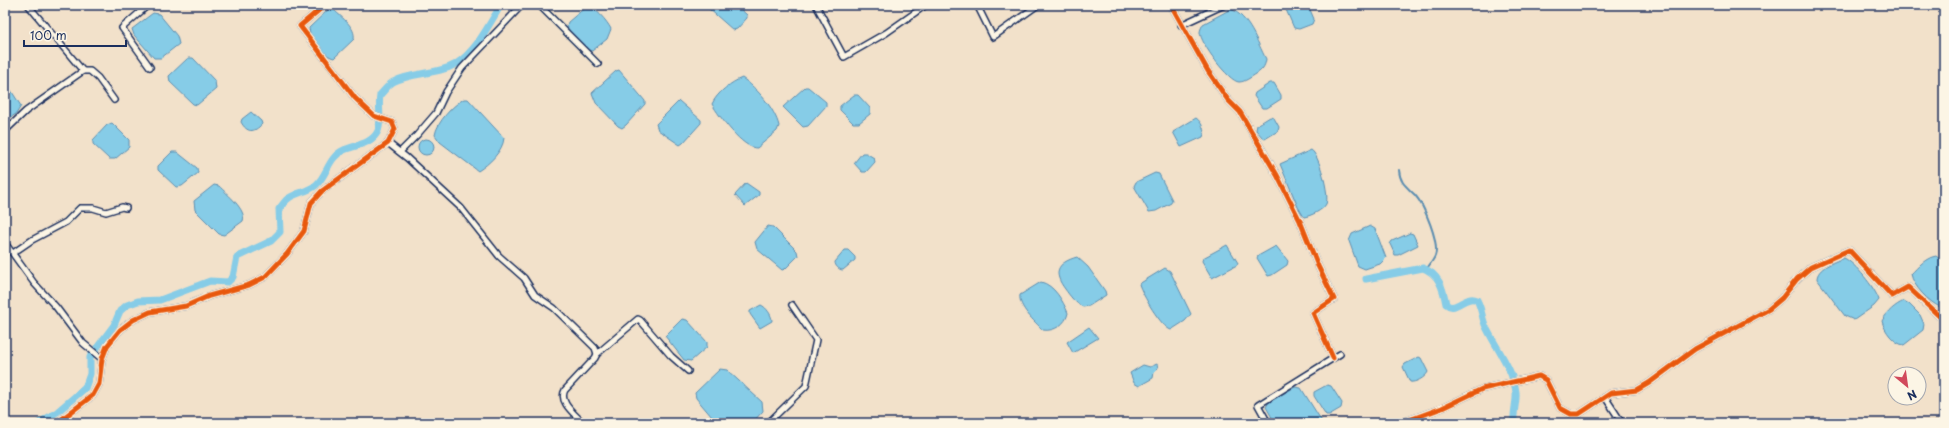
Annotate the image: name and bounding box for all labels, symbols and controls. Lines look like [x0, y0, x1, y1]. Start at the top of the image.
scale bar [24, 22, 126, 48]
text: 100 m [30, 26, 67, 44]
north arrow [1887, 366, 1927, 406]
text: N [1904, 386, 1920, 405]

